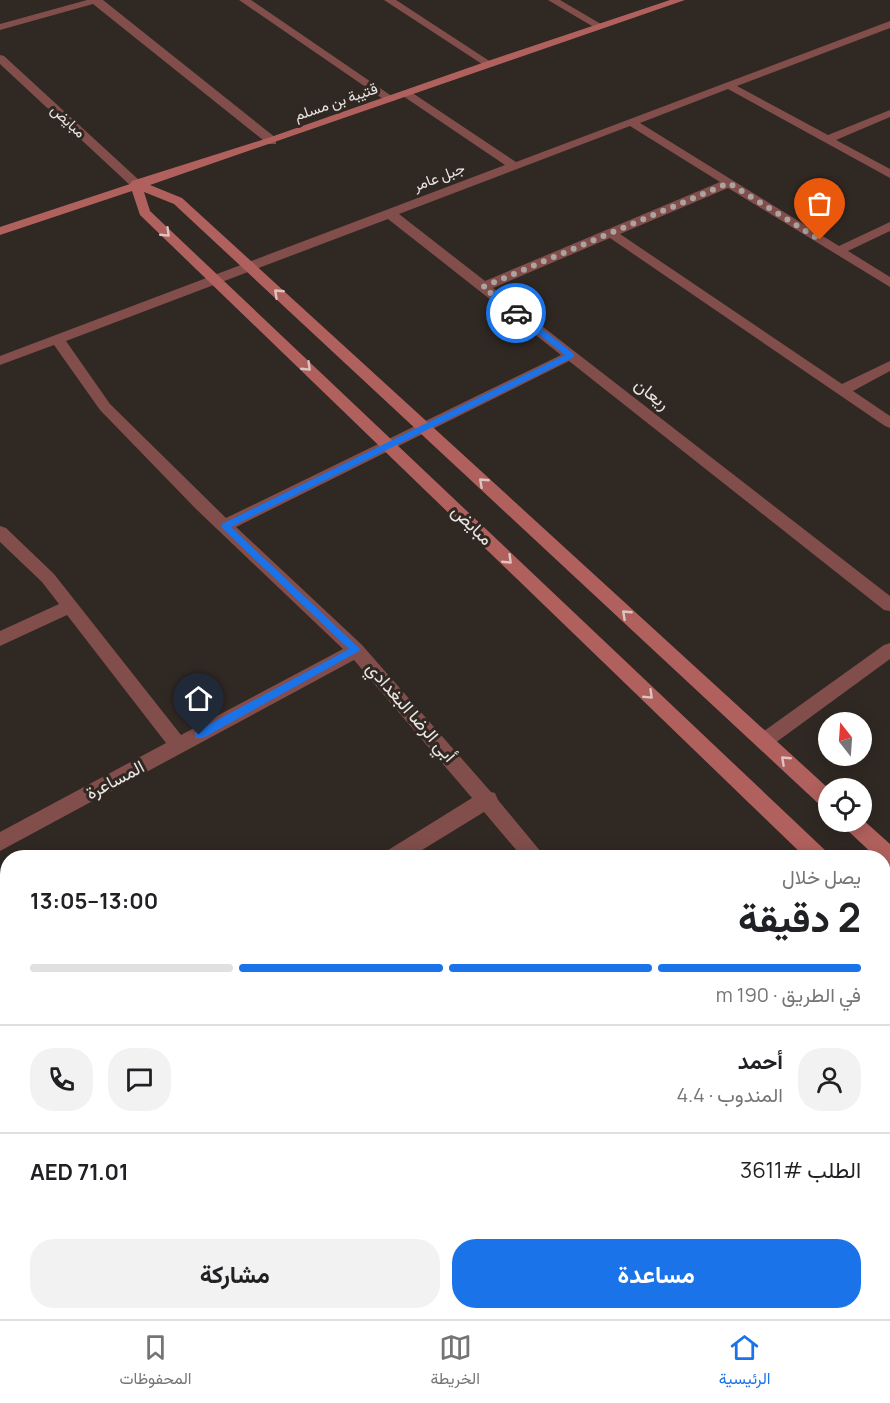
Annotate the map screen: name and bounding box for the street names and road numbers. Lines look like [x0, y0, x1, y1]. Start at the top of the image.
street label: قتيبة بن مسلم [291, 77, 380, 126]
street label: مبايض [46, 99, 90, 142]
street label: جبل عامر [409, 157, 468, 196]
street label: ريعان [630, 372, 675, 415]
street label: مبايض [447, 499, 499, 550]
street label: أبي الرضا البغدادي [358, 656, 462, 769]
street label: المساعرة [81, 754, 148, 804]

